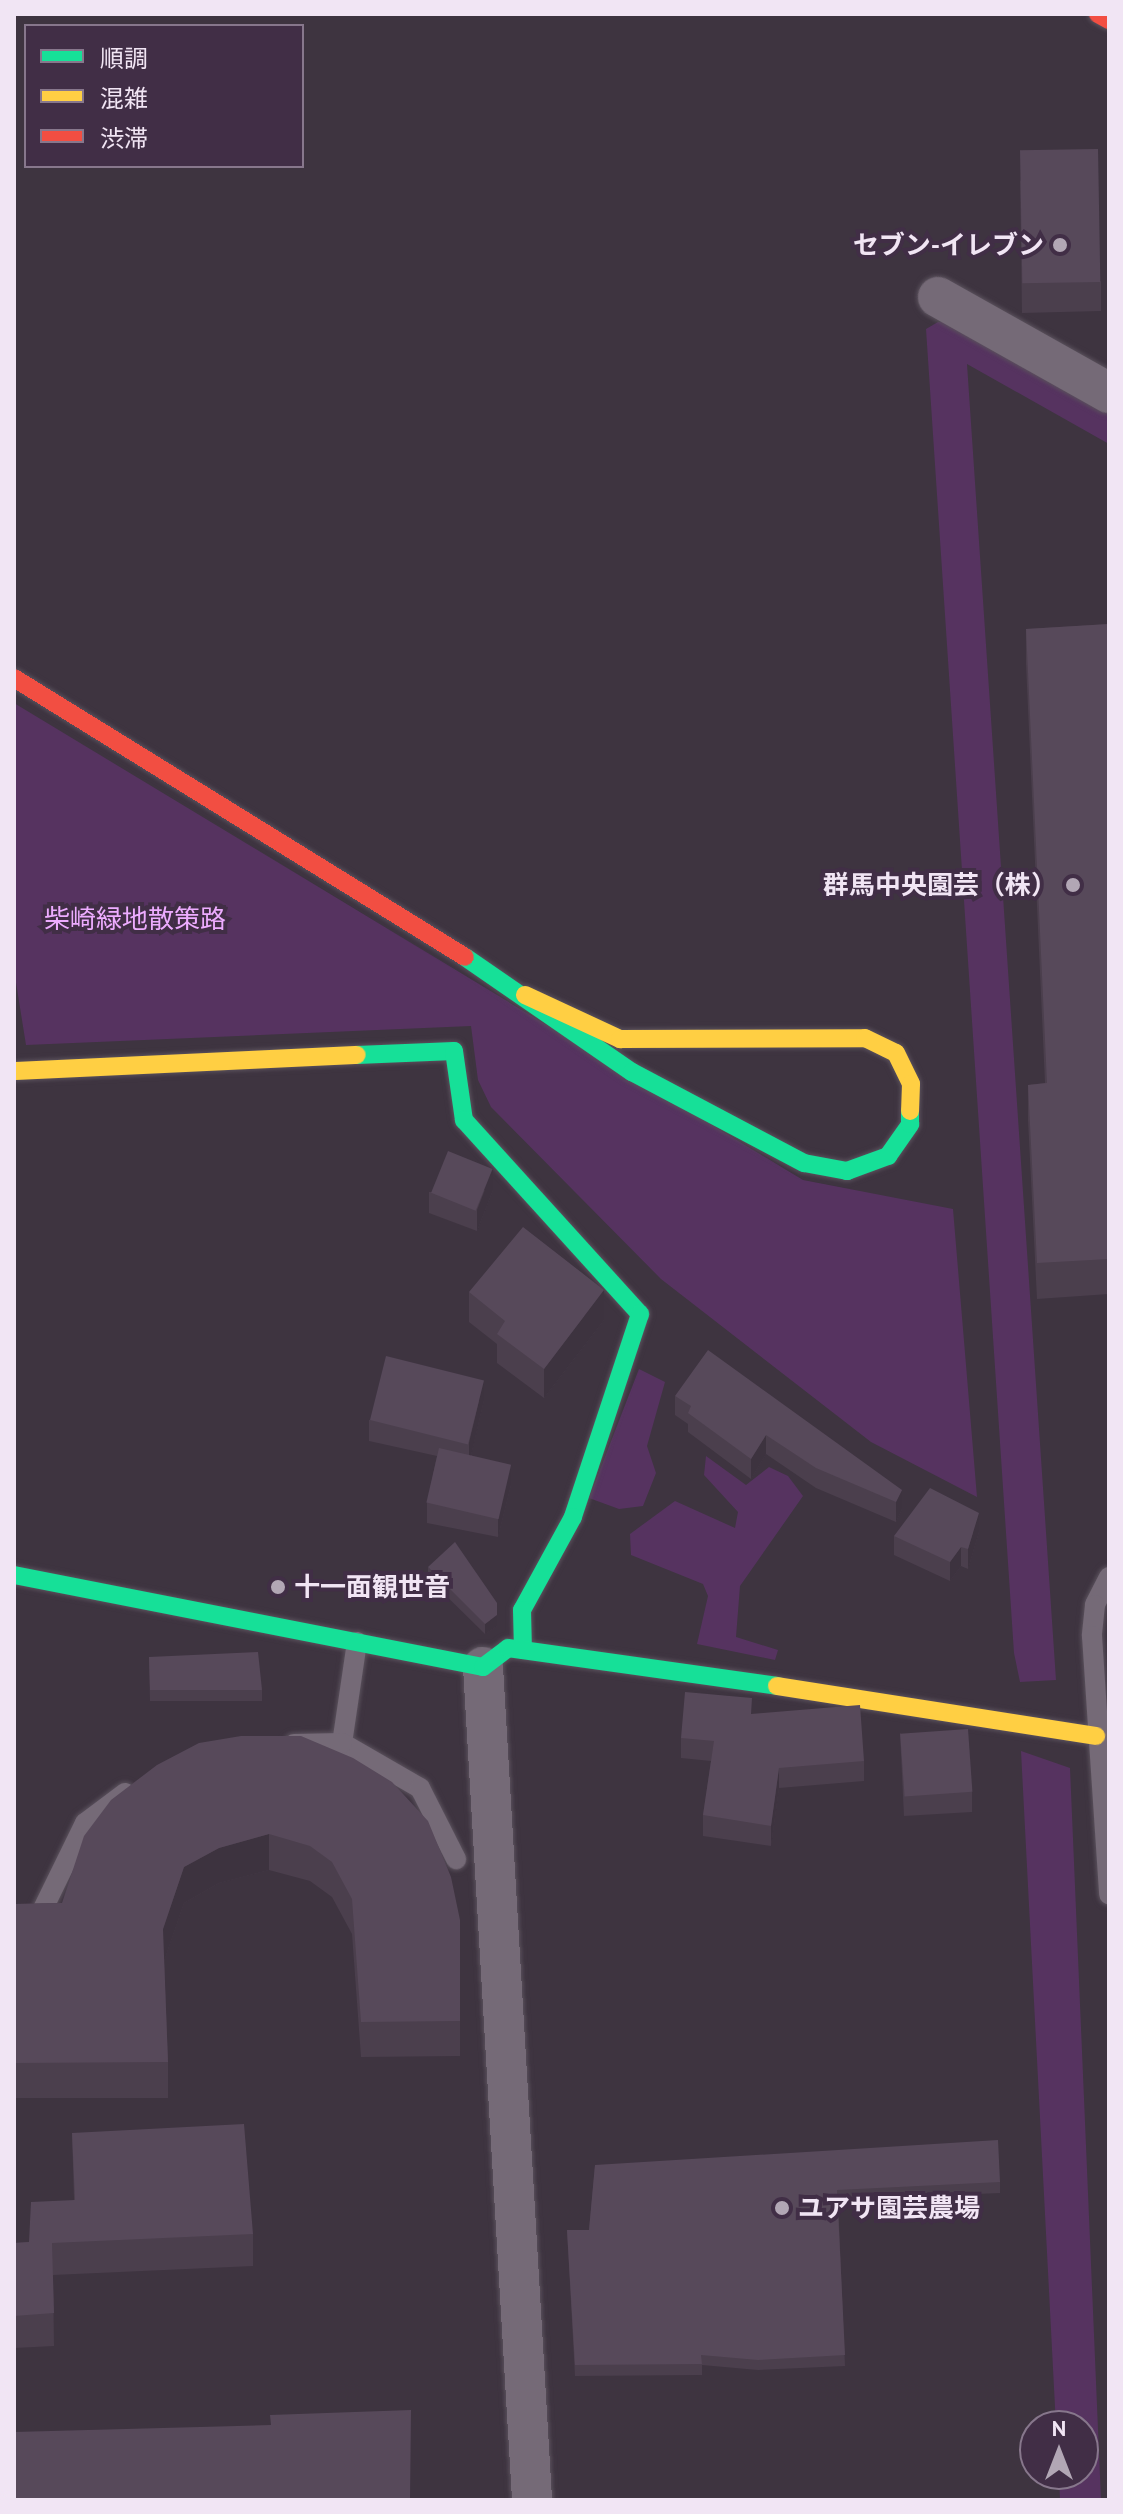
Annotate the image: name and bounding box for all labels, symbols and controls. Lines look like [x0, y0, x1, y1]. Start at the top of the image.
legend [24, 24, 304, 168]
text: 順調 [100, 43, 148, 74]
text: 混雑 [100, 83, 148, 114]
text: 渋滞 [100, 123, 148, 154]
place label: セブン-イレブン [853, 229, 1044, 261]
marker: セブン-イレブン [1051, 236, 1069, 254]
place label: 群馬中央園芸（株） [823, 869, 1057, 901]
marker: 群馬中央園芸（株） [1064, 876, 1082, 894]
park label: 柴崎緑地散策路 [44, 903, 226, 935]
place label: 十一面観世音 [294, 1571, 450, 1603]
marker: 十一面観世音 [269, 1578, 287, 1596]
place label: ユアサ園芸農場 [798, 2192, 980, 2224]
marker: ユアサ園芸農場 [773, 2199, 791, 2217]
north arrow [1019, 2410, 1099, 2490]
text: N [1052, 2414, 1066, 2442]

